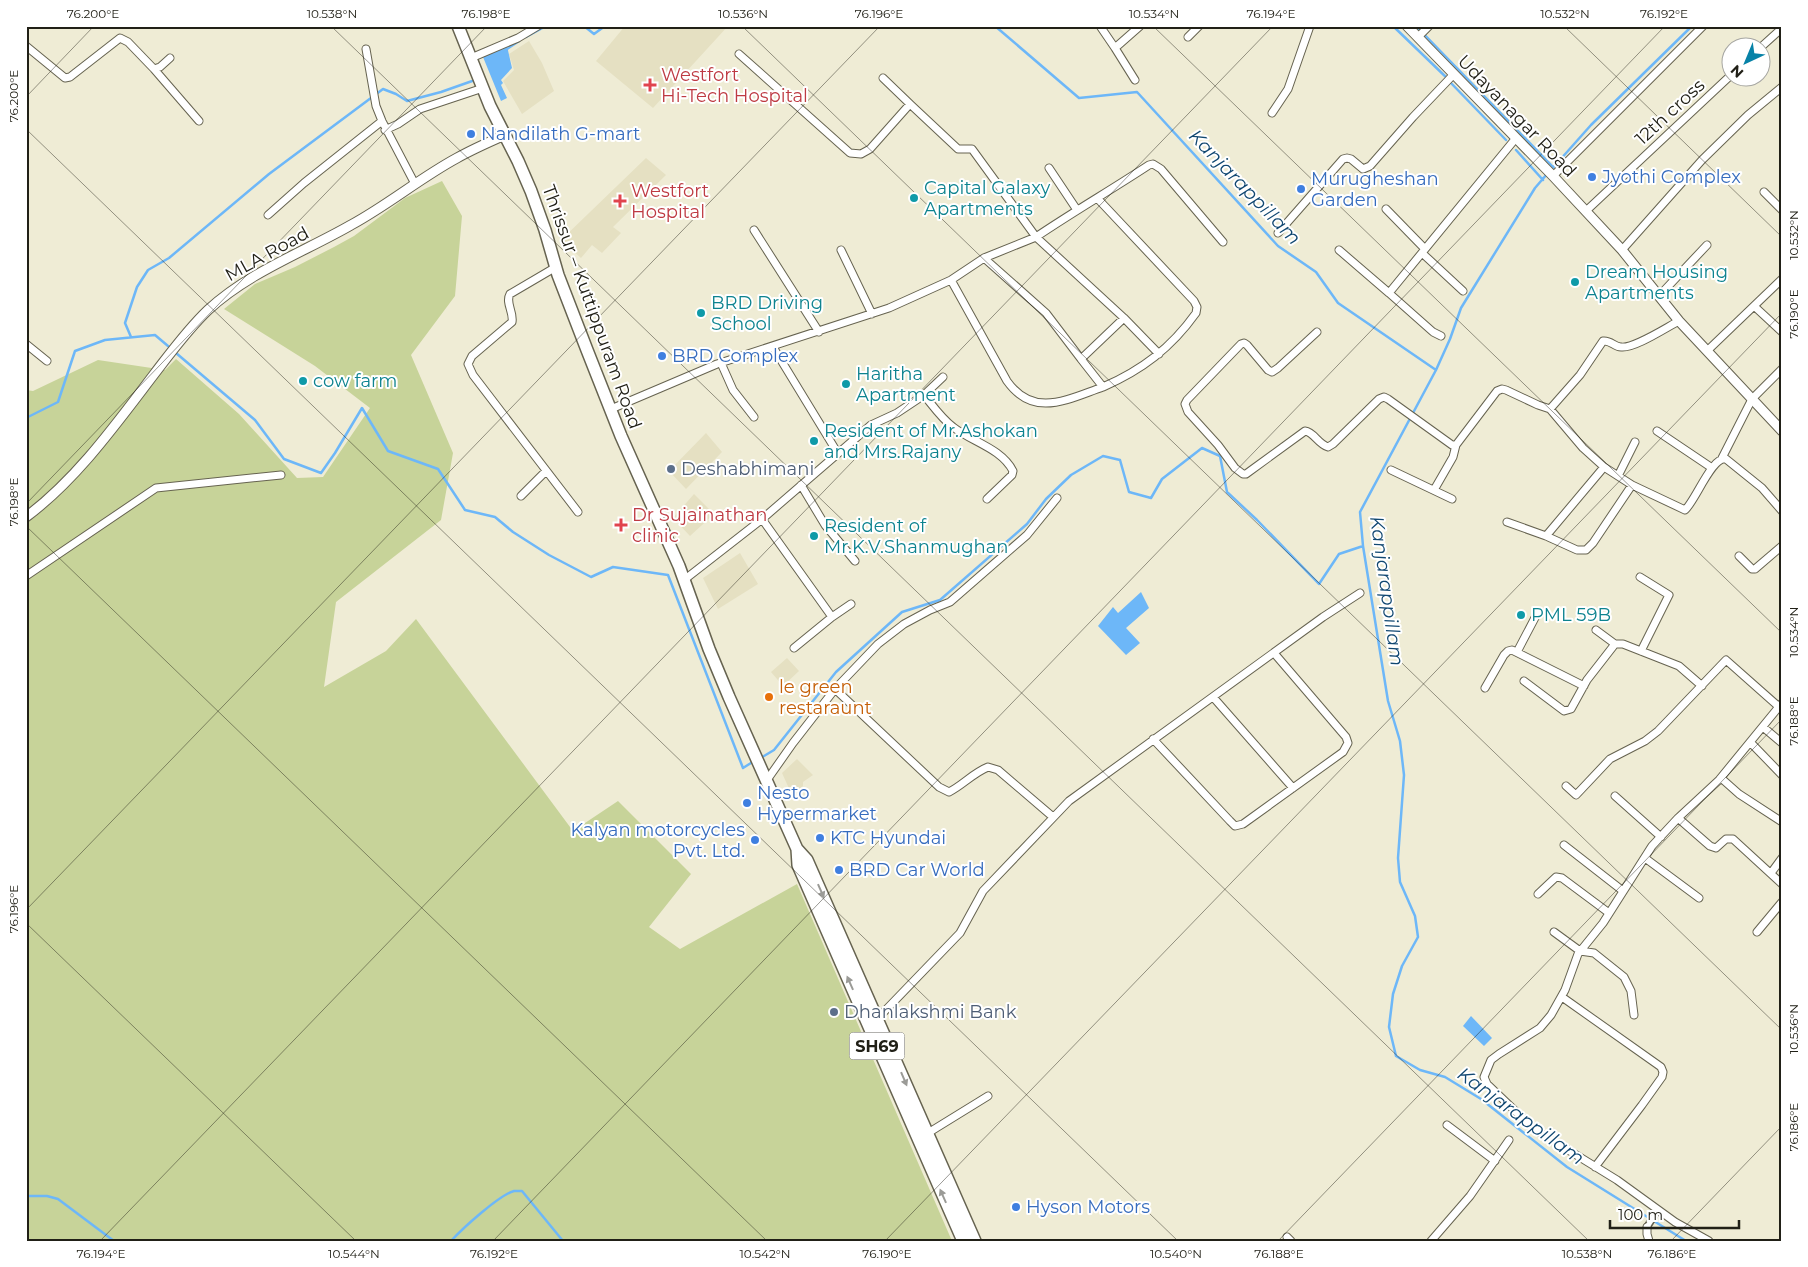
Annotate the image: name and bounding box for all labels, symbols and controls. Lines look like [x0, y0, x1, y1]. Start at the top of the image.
text: 76.200°E [67, 6, 119, 21]
text: 10.538°N [307, 6, 357, 21]
text: 76.198°E [461, 6, 511, 21]
text: 10.536°N [718, 6, 768, 21]
text: 76.196°E [855, 6, 903, 21]
text: 10.534°N [1129, 6, 1179, 21]
text: 76.194°E [1247, 6, 1295, 21]
text: 10.532°N [1540, 6, 1590, 21]
text: 76.192°E [1640, 6, 1688, 21]
north arrow [1720, 38, 1770, 88]
street label: Udayanagar Road [1453, 50, 1581, 182]
text: N [1727, 61, 1747, 82]
place label: Westfort Hi-Tech Hospital [661, 64, 808, 107]
text: 76.200°E [6, 70, 21, 122]
street label: 12th cross [1631, 74, 1709, 150]
marker: Westfort Hi-Tech Hospital [643, 78, 657, 92]
place label: Nandilath G-mart [481, 123, 640, 145]
water label: Kanjarappillam [1184, 125, 1306, 249]
marker: Nandilath G-mart [465, 128, 477, 140]
place label: Jyothi Complex [1601, 166, 1741, 188]
place label: Murugheshan Garden [1311, 168, 1439, 211]
marker: Jyothi Complex [1586, 171, 1598, 183]
place label: Capital Galaxy Apartments [924, 177, 1050, 220]
place label: Westfort Hospital [631, 180, 709, 223]
street label: Thrissur – Kuttippuram Road [538, 182, 646, 432]
marker: Murugheshan Garden [1295, 183, 1307, 195]
marker: Capital Galaxy Apartments [908, 192, 920, 204]
marker: Westfort Hospital [613, 194, 627, 208]
text: 10.532°N [1786, 210, 1801, 260]
street label: MLA Road [221, 222, 313, 286]
place label: Dream Housing Apartments [1585, 261, 1728, 304]
marker: Dream Housing Apartments [1569, 276, 1581, 288]
text: 76.190°E [1786, 289, 1801, 339]
place label: BRD Driving School [711, 292, 823, 335]
marker: BRD Driving School [695, 307, 707, 319]
place label: BRD Complex [672, 345, 799, 367]
marker: BRD Complex [656, 350, 668, 362]
place label: Haritha Apartment [856, 363, 956, 406]
place label: cow farm [313, 370, 397, 392]
marker: cow farm [297, 375, 309, 387]
marker: Haritha Apartment [840, 378, 852, 390]
place label: Resident of Mr.Ashokan and Mrs.Rajany [824, 420, 1038, 463]
marker: Resident of Mr.Ashokan and Mrs.Rajany [808, 435, 820, 447]
place label: Deshabhimani [681, 458, 814, 480]
marker: Deshabhimani [665, 463, 677, 475]
text: 76.198°E [6, 477, 21, 527]
place label: Dr Sujainathan clinic [632, 504, 767, 547]
water label: Kanjarappillam [1365, 514, 1409, 668]
place label: Resident of Mr.K.V.Shanmughan [824, 515, 1008, 558]
marker: Dr Sujainathan clinic [614, 518, 628, 532]
marker: Resident of Mr.K.V.Shanmughan [808, 530, 820, 542]
place label: PML 59B [1531, 604, 1611, 626]
text: 10.534°N [1786, 607, 1801, 657]
marker: PML 59B [1515, 609, 1527, 621]
place label: le green restaraunt [779, 676, 872, 719]
marker: le green restaraunt [763, 691, 775, 703]
text: 76.188°E [1786, 696, 1801, 746]
place label: Nesto Hypermarket [757, 782, 877, 825]
marker: Nesto Hypermarket [741, 797, 753, 809]
place label: Kalyan motorcycles Pvt. Ltd. [570, 819, 745, 862]
place label: KTC Hyundai [830, 827, 946, 849]
marker: KTC Hyundai [814, 832, 826, 844]
marker: Kalyan motorcycles Pvt. Ltd. [749, 834, 761, 846]
place label: BRD Car World [849, 859, 985, 881]
marker: BRD Car World [833, 864, 845, 876]
one-way arrow [818, 884, 826, 898]
text: 76.196°E [6, 885, 21, 933]
one-way arrow [845, 976, 853, 990]
place label: Dhanlakshmi Bank [844, 1001, 1017, 1023]
text: 10.536°N [1786, 1004, 1801, 1054]
marker: Dhanlakshmi Bank [828, 1006, 840, 1018]
road number: SH69 [850, 1032, 904, 1060]
water label: Kanjarappillam [1453, 1062, 1589, 1170]
one-way arrow [901, 1072, 909, 1086]
text: 76.186°E [1786, 1103, 1801, 1151]
one-way arrow [939, 1189, 947, 1203]
place label: Hyson Motors [1026, 1196, 1150, 1218]
scale bar [1610, 1197, 1739, 1229]
marker: Hyson Motors [1010, 1201, 1022, 1213]
text: 100 m [1618, 1205, 1663, 1224]
text: 76.194°E [77, 1246, 125, 1261]
text: 10.544°N [328, 1246, 380, 1261]
text: 76.192°E [470, 1246, 518, 1261]
text: 10.542°N [740, 1246, 791, 1261]
text: 76.190°E [862, 1246, 912, 1261]
text: 10.540°N [1150, 1246, 1202, 1261]
text: 76.188°E [1254, 1246, 1304, 1261]
text: 10.538°N [1562, 1246, 1612, 1261]
text: 76.186°E [1648, 1246, 1696, 1261]

